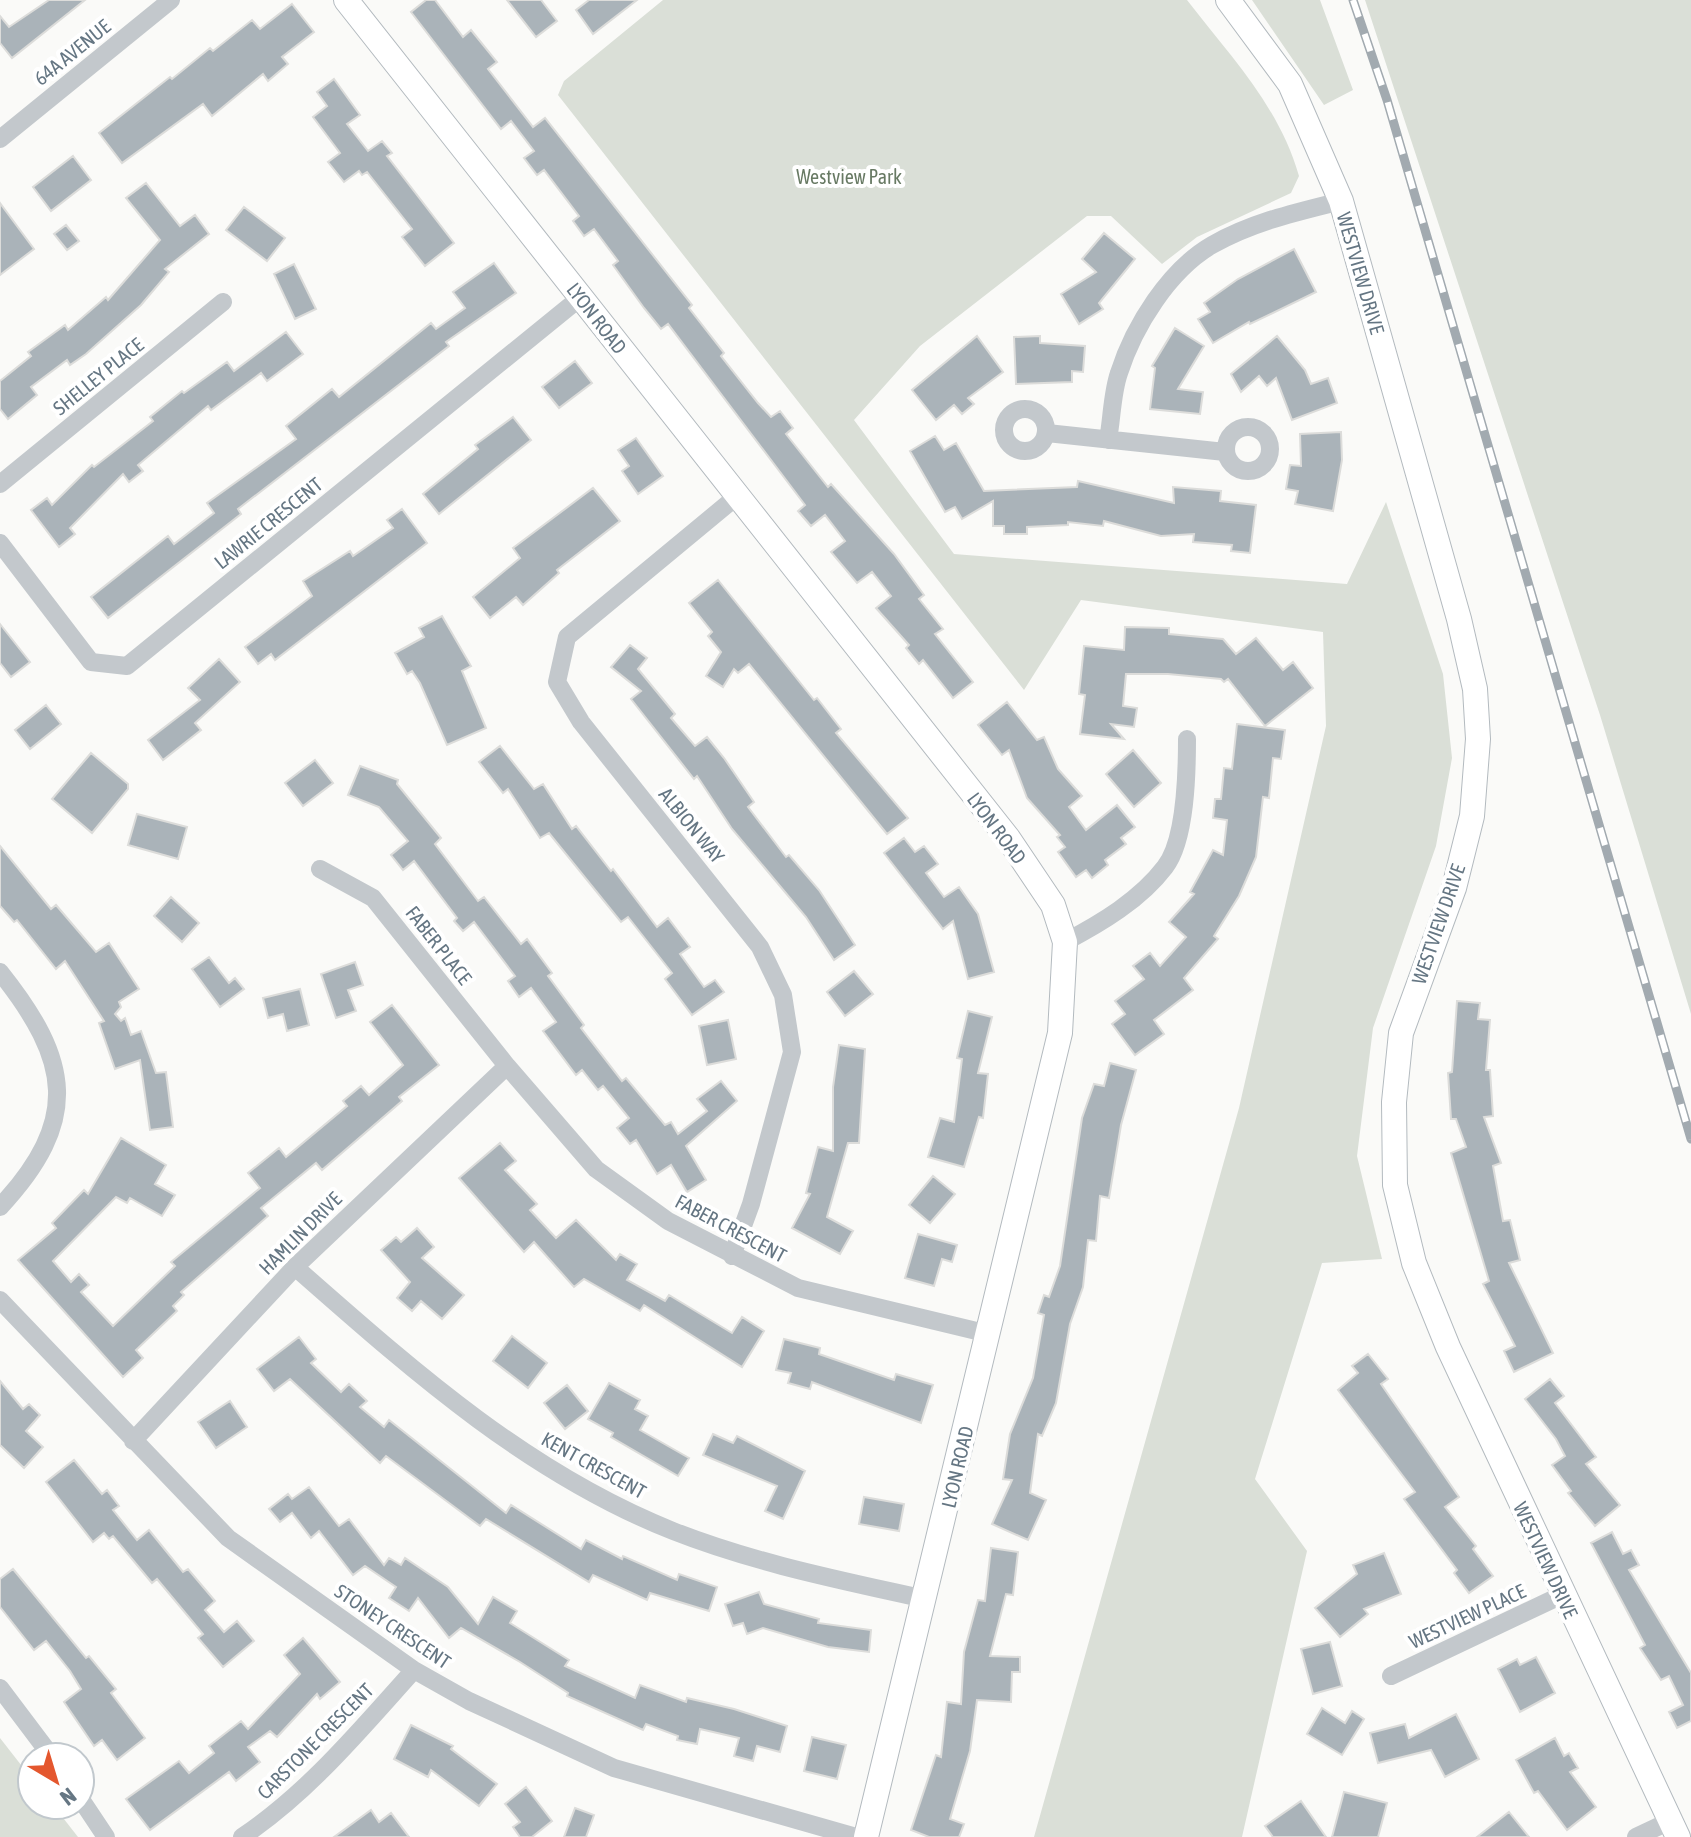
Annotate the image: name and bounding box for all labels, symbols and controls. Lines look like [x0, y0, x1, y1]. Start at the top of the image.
street label: 64A AVENUE [29, 14, 115, 90]
park label: Westview Park [796, 165, 902, 188]
street label: WESTVIEW DRIVE [1333, 210, 1389, 337]
street label: LYON ROAD [562, 278, 632, 358]
street label: SHELLEY PLACE [48, 332, 148, 419]
street label: LAWRIE CRESCENT [209, 472, 327, 573]
street label: ALBION WAY [655, 783, 729, 867]
street label: LYON ROAD [963, 788, 1031, 868]
street label: WESTVIEW DRIVE [1407, 860, 1469, 987]
street label: FABER PLACE [401, 901, 477, 989]
street label: HAMLIN DRIVE [254, 1187, 346, 1279]
street label: FABER CRESCENT [672, 1189, 791, 1267]
street label: LYON ROAD [936, 1424, 978, 1510]
street label: KENT CRESCENT [538, 1427, 650, 1503]
street label: WESTVIEW DRIVE [1509, 1498, 1583, 1622]
street label: STONEY CRESCENT [331, 1579, 455, 1673]
street label: WESTVIEW PLACE [1405, 1579, 1529, 1653]
street label: CARSTONE CRESCENT [252, 1678, 378, 1804]
north arrow [16, 1741, 96, 1821]
text: N [55, 1783, 81, 1811]

